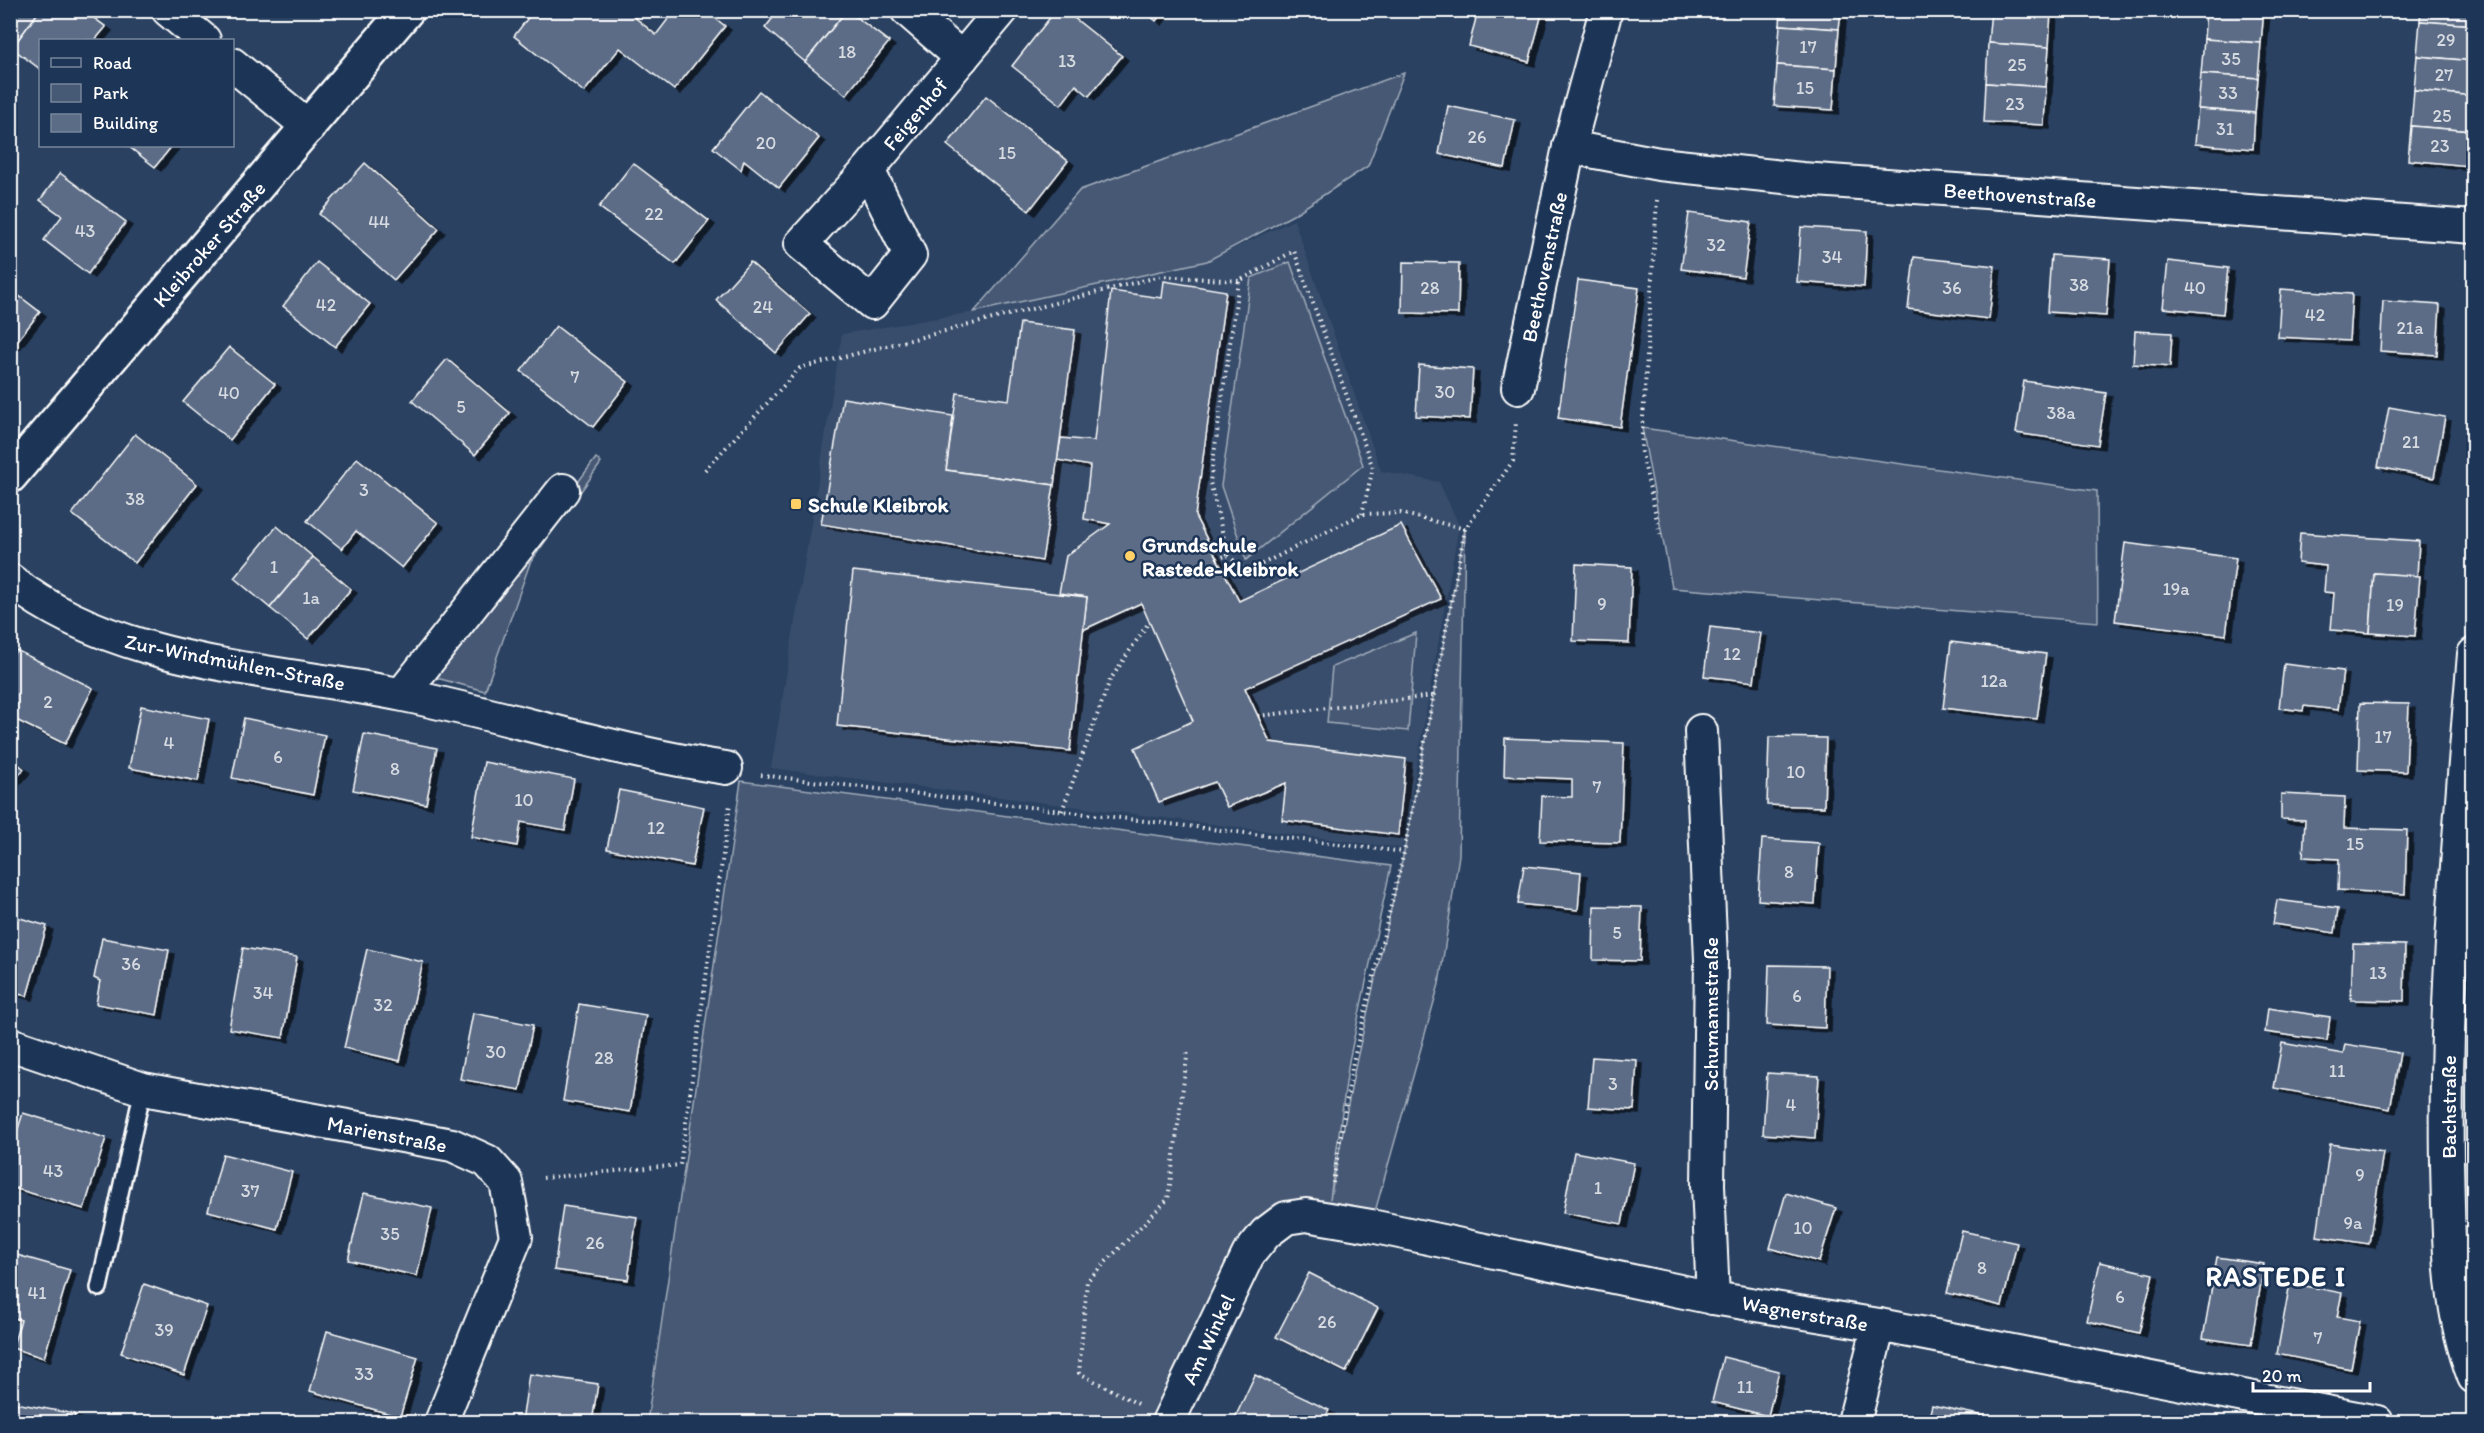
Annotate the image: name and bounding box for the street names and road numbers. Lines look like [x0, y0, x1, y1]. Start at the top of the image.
street label: Feigenhof [877, 72, 953, 156]
street label: Kleibroker Straße [147, 176, 271, 312]
street label: Beethovenstraße [1943, 177, 2097, 213]
street label: Beethovenstraße [1516, 189, 1572, 345]
street label: Zur-Windmühlen-Straße [123, 628, 347, 696]
street label: Schumannstraße [1698, 937, 1723, 1091]
street label: Bachstraße [2436, 1055, 2461, 1159]
street label: Marienstraße [325, 1110, 449, 1158]
street label: Am Winkel [1176, 1290, 1240, 1388]
street label: Wagnerstraße [1740, 1290, 1870, 1336]

